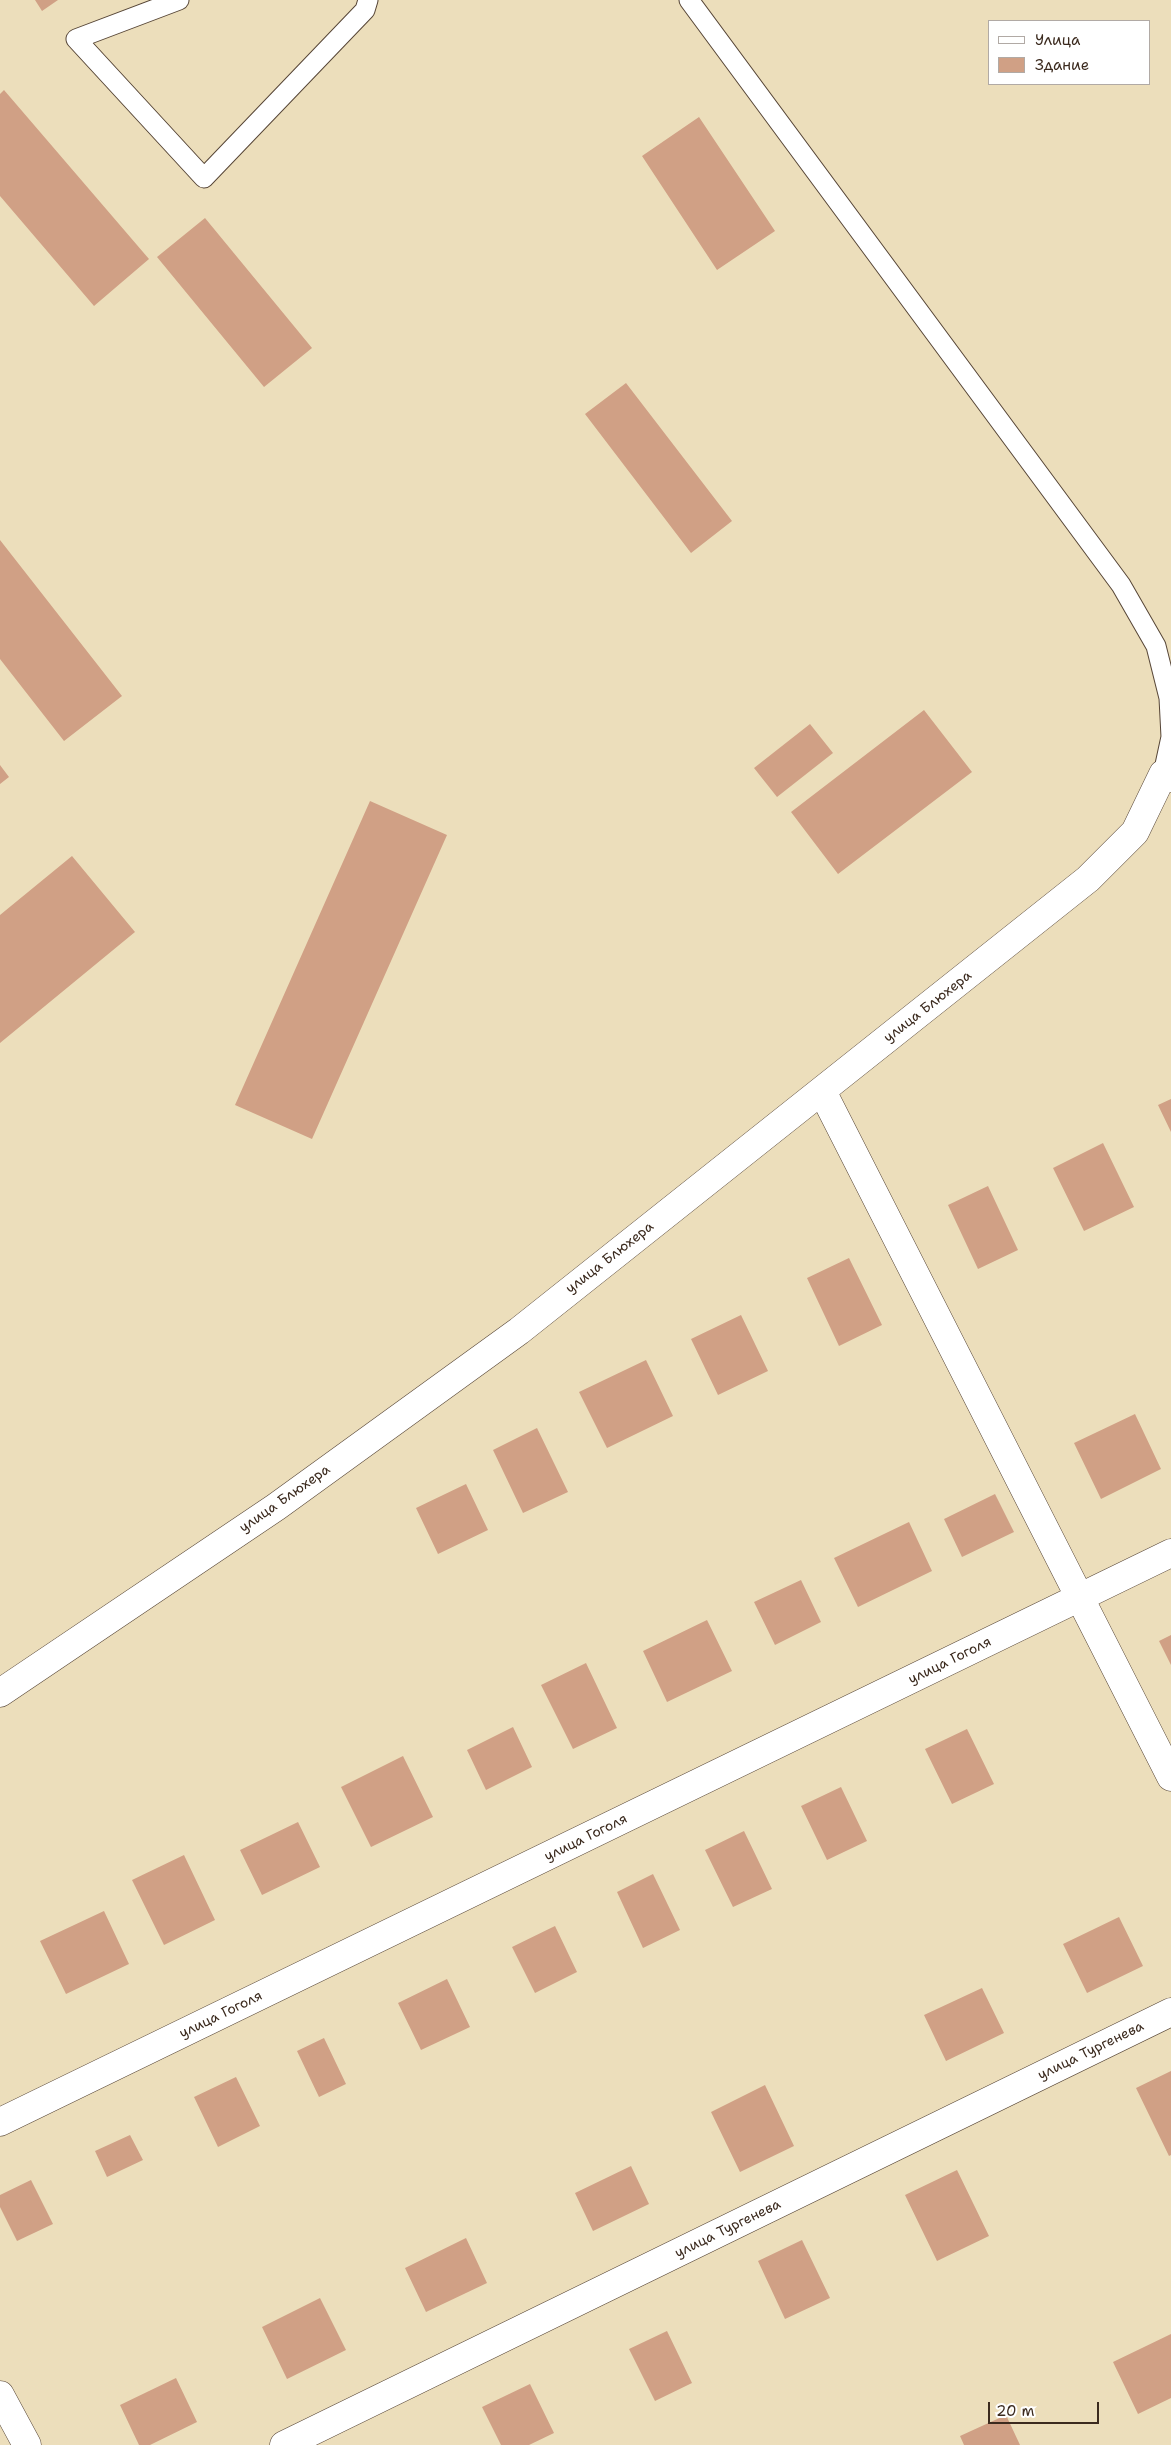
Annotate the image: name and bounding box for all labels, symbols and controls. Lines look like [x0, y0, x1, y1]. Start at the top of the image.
legend [988, 20, 1151, 85]
text: Улица [1035, 30, 1080, 50]
text: Здание [1035, 55, 1089, 75]
street label: улица Блюхера [881, 967, 975, 1047]
street label: улица Блюхера [563, 1218, 657, 1298]
street label: улица Блюхера [236, 1461, 334, 1537]
street label: улица Гоголя [906, 1634, 994, 1688]
street label: улица Гоголя [542, 1811, 630, 1865]
street label: улица Гоголя [177, 1988, 265, 2042]
street label: улица Тургенева [1035, 2018, 1147, 2084]
street label: улица Тургенева [672, 2196, 784, 2262]
scale bar [991, 2392, 1102, 2424]
text: 20 m [996, 2401, 1035, 2421]

